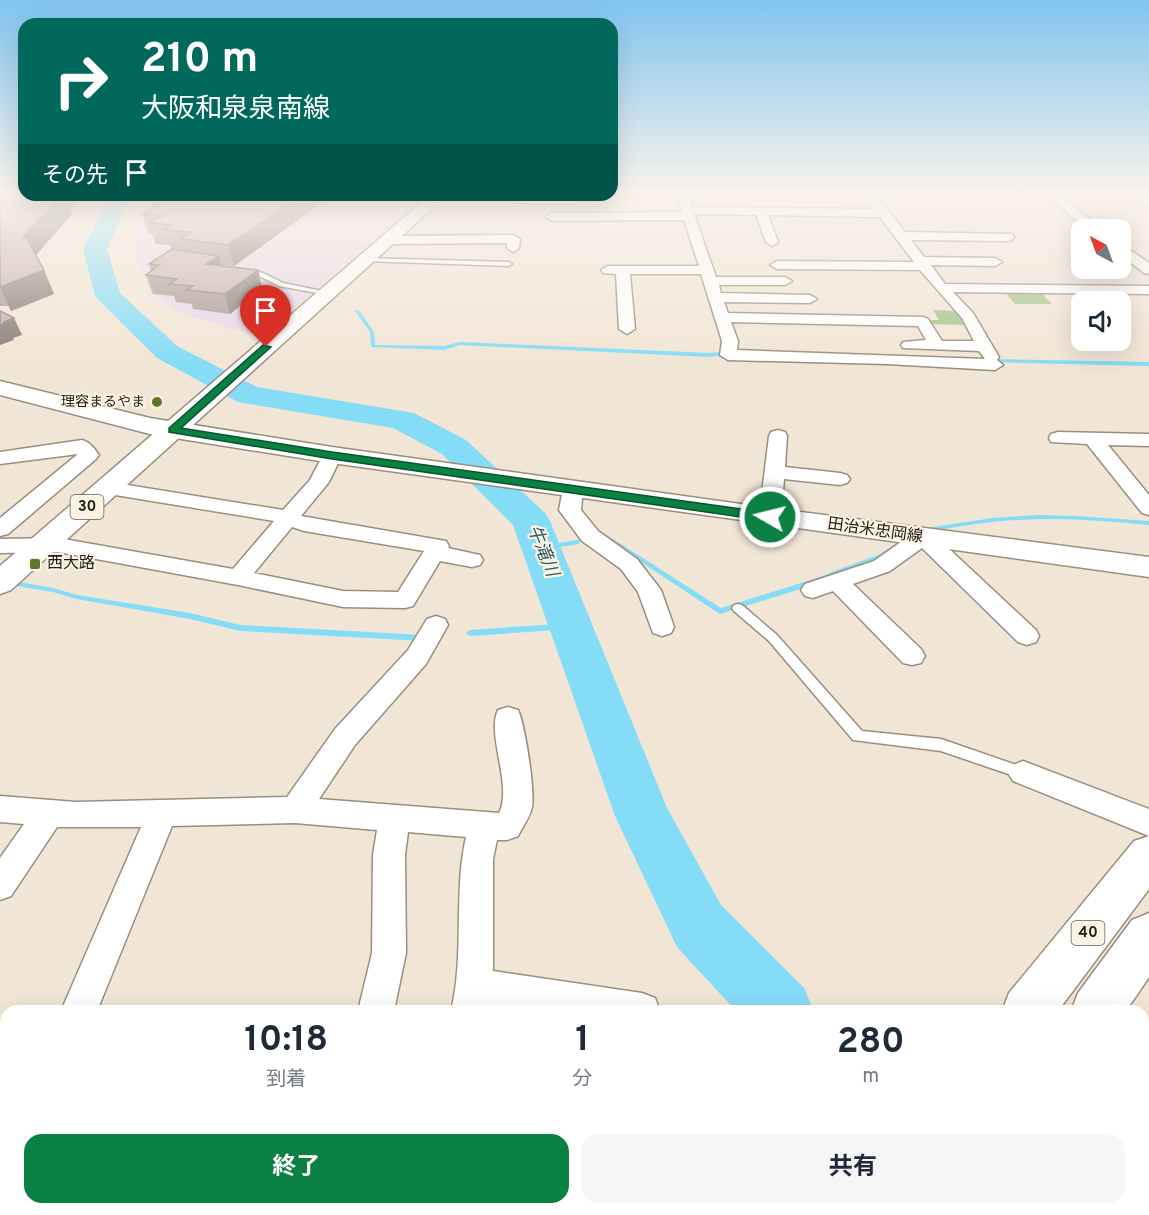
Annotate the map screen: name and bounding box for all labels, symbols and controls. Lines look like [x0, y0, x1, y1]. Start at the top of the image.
text: 210 m [141, 34, 258, 87]
icon: right [42, 42, 120, 120]
text: 大阪和泉泉南線 [141, 93, 330, 127]
icon: arrive [120, 156, 153, 189]
text: その先 [42, 163, 108, 190]
north arrow [1071, 219, 1131, 279]
map controls [1071, 219, 1131, 351]
pin [240, 285, 291, 347]
button: sound [1071, 291, 1131, 351]
icon: arrive [249, 294, 282, 327]
place label: 理容まるやま [61, 394, 145, 411]
marker: 理容まるやま [150, 395, 164, 409]
position arrow [738, 485, 802, 549]
road number: 30 [70, 495, 104, 519]
street label: 田治米忠岡線 [826, 514, 924, 548]
water label: 牛滝川 [521, 522, 564, 582]
place label: 西大路 [47, 554, 95, 574]
marker: 西大路 [28, 557, 42, 571]
road number: 40 [1072, 921, 1104, 945]
text: 10:18 [244, 1018, 328, 1064]
text: 1 [575, 1018, 590, 1064]
text: 280 [837, 1020, 905, 1066]
text: m [862, 1064, 879, 1090]
text: 到着 [266, 1067, 306, 1093]
text: 分 [573, 1067, 593, 1093]
button: 終了 [24, 1134, 569, 1203]
button: 共有 [581, 1134, 1125, 1203]

